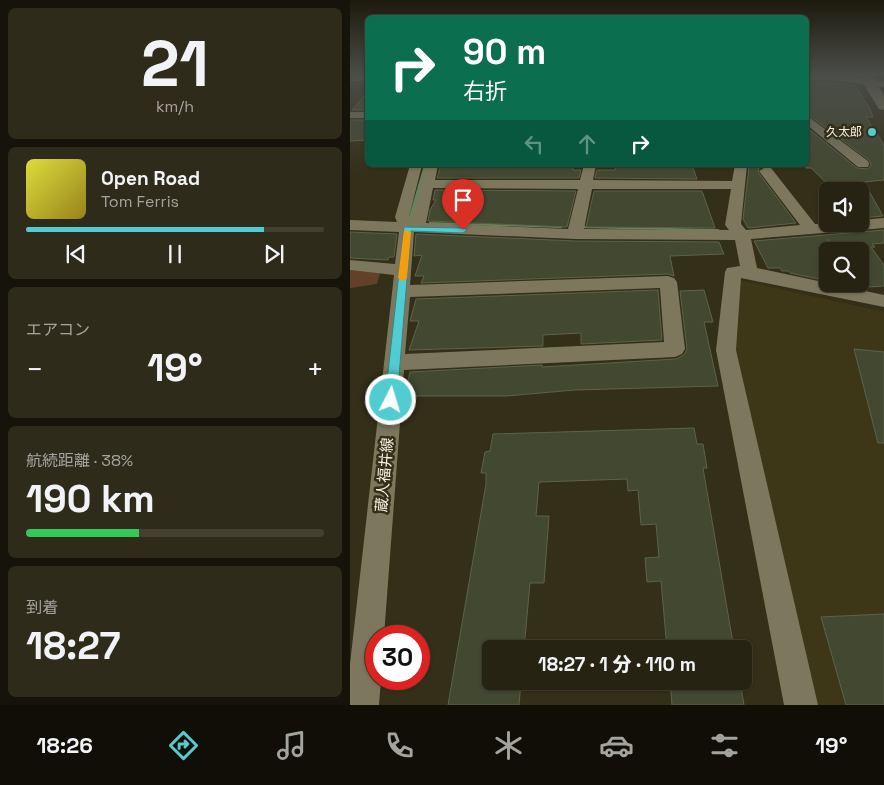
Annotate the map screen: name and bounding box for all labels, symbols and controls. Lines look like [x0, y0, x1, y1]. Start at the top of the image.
text: 21 [141, 22, 209, 105]
text: 90 m [463, 30, 546, 74]
icon: right [380, 35, 445, 100]
text: 右折 [463, 77, 507, 105]
text: km/h [156, 96, 194, 117]
place label: 久太郎 [826, 124, 862, 140]
marker: 久太郎 [866, 126, 878, 138]
icon: left [520, 130, 548, 158]
icon: ahead [573, 130, 601, 158]
icon: right [626, 130, 654, 158]
text: Open Road [101, 166, 200, 191]
pin [442, 179, 484, 230]
map controls [819, 182, 869, 292]
button: sound [819, 182, 869, 232]
icon: arrive [449, 186, 477, 214]
text: Tom Ferris [101, 191, 179, 212]
icon: previous [62, 240, 90, 268]
icon: pause [161, 240, 189, 268]
icon: next [260, 240, 288, 268]
button: search [819, 242, 869, 292]
text: エアコン [26, 319, 90, 340]
text: 19° [147, 344, 203, 392]
text: − [26, 351, 43, 387]
text: + [307, 351, 324, 387]
position arrow [364, 373, 416, 425]
street label: 蔵人福井線 [371, 437, 397, 513]
text: 航続距離 · 38% [26, 450, 133, 471]
text: 190 km [26, 475, 155, 523]
text: 到着 [26, 597, 58, 618]
text: 18:27 [26, 622, 121, 670]
speed limit sign: 30 [365, 625, 430, 690]
text: 18:27 · 1 分 · 110 m [538, 652, 696, 677]
icon: directions [166, 728, 201, 763]
icon: music [274, 728, 309, 763]
icon: phone [382, 728, 417, 763]
icon: climate [491, 728, 526, 763]
icon: car [599, 728, 634, 763]
icon: filters [707, 728, 742, 763]
text: 18:26 [37, 731, 93, 759]
text: 19° [815, 731, 847, 759]

